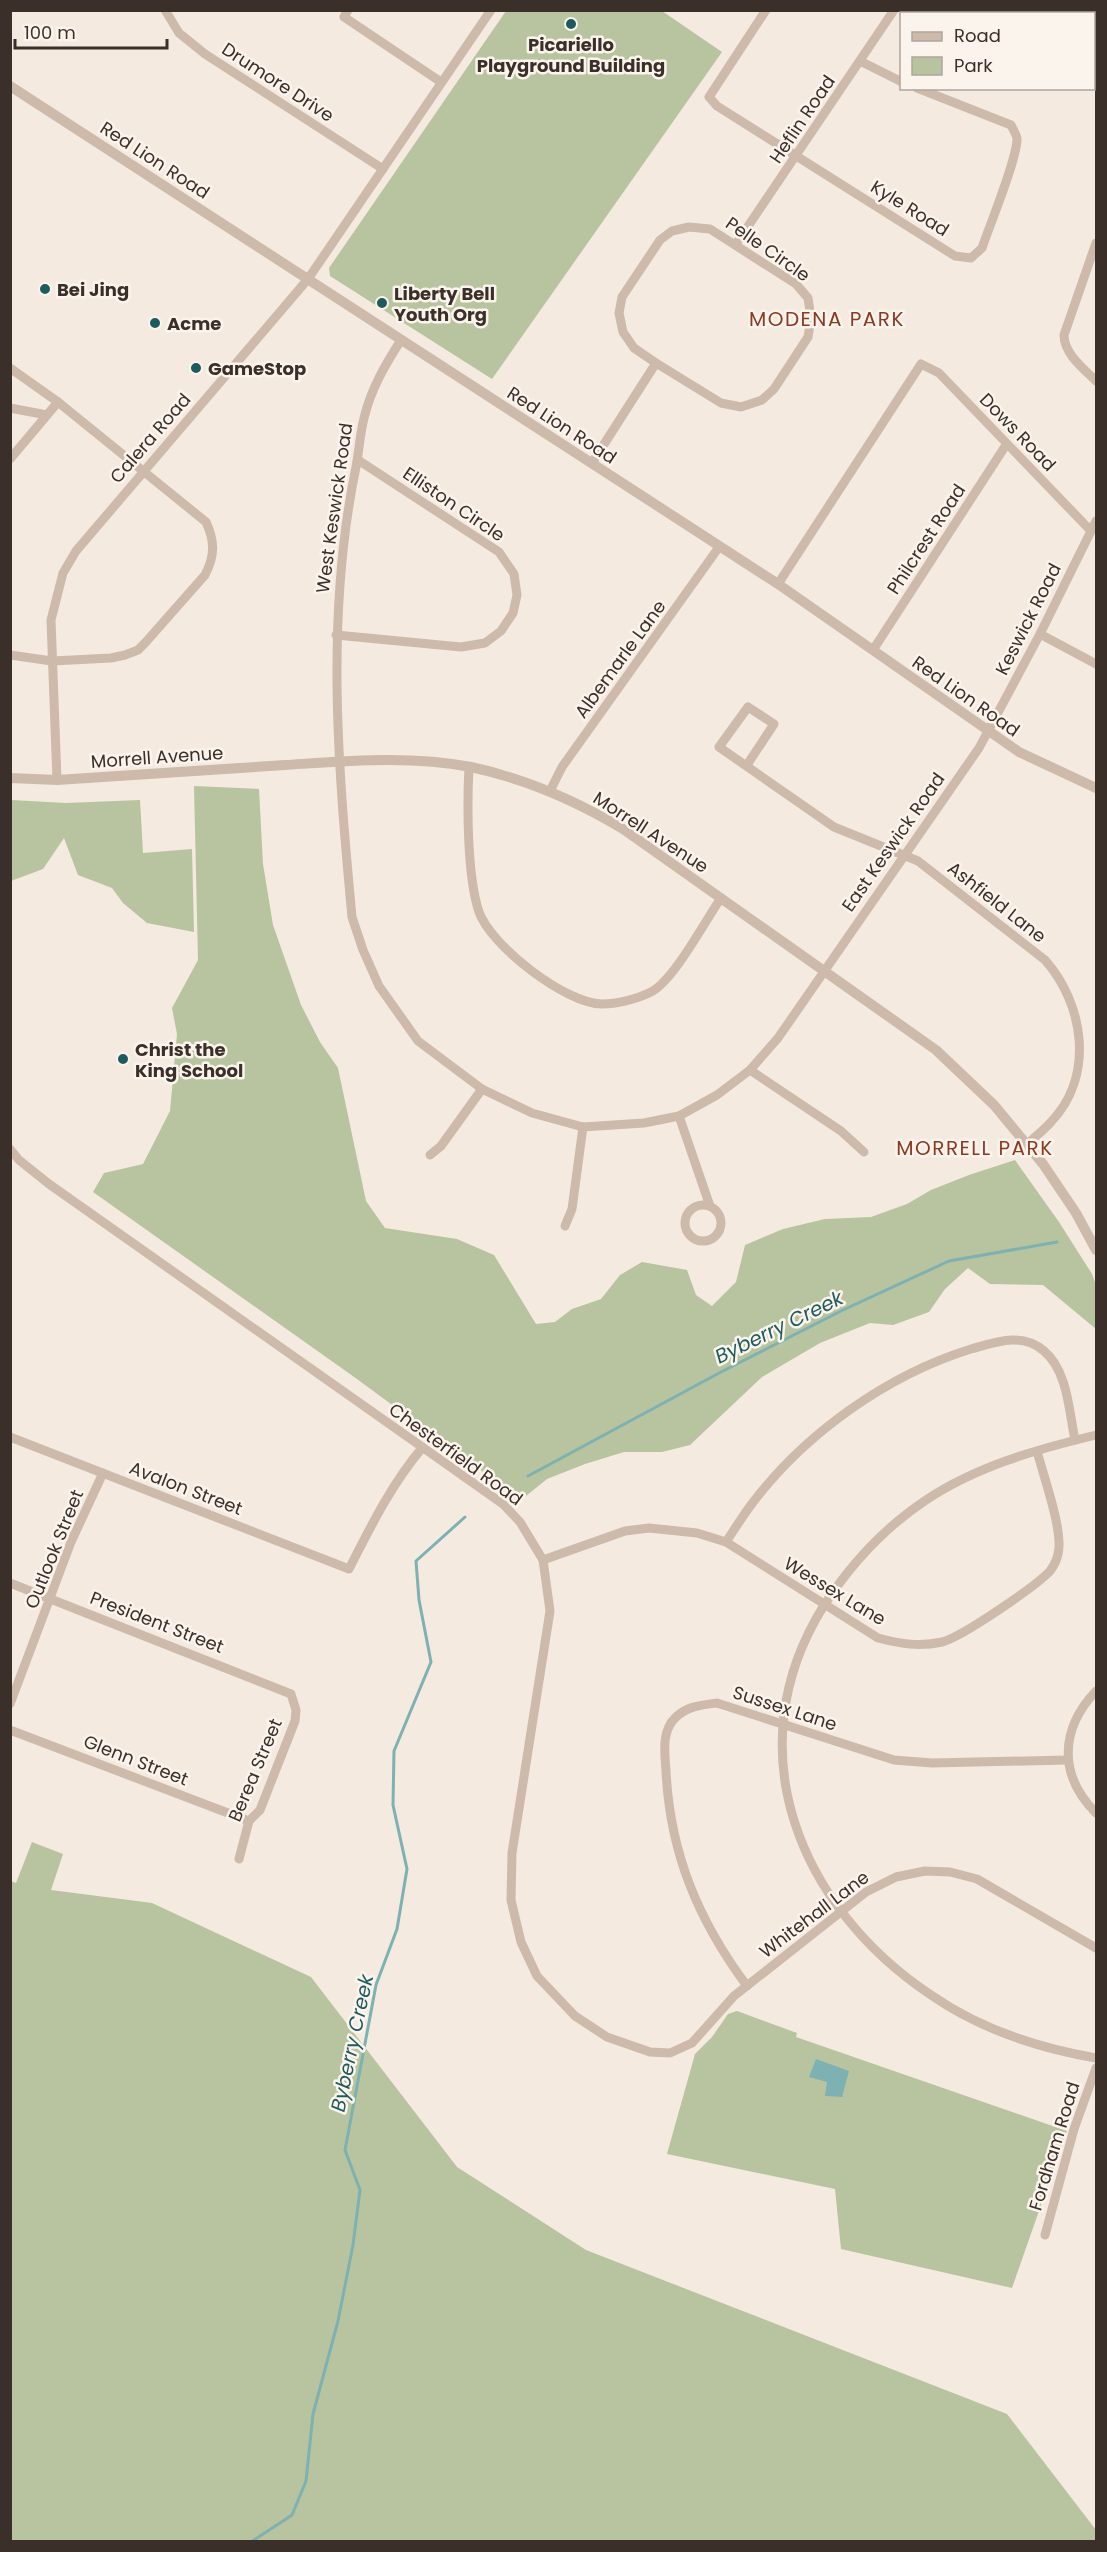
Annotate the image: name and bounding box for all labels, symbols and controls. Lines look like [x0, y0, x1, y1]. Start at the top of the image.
scale bar [15, 12, 166, 50]
legend [900, 12, 1095, 90]
marker: Picariello Playground Building [564, 17, 578, 31]
text: 100 m [24, 20, 76, 45]
text: Road [954, 23, 1001, 48]
place label: Picariello Playground Building [477, 32, 665, 78]
street label: Drumore Drive [217, 36, 339, 128]
text: Park [954, 53, 993, 78]
street label: Heflin Road [763, 70, 841, 168]
street label: Red Lion Road [95, 115, 215, 205]
street label: Kyle Road [866, 174, 954, 242]
street label: Pelle Circle [721, 211, 815, 287]
place label: Bei Jing [57, 277, 129, 302]
place label: Liberty Bell Youth Org [394, 281, 495, 327]
marker: Bei Jing [38, 282, 52, 296]
marker: Liberty Bell Youth Org [375, 296, 389, 310]
district label: MODENA PARK [749, 305, 905, 333]
place label: Acme [167, 311, 221, 336]
marker: Acme [148, 316, 162, 330]
place label: GameStop [208, 356, 306, 381]
marker: GameStop [189, 361, 203, 375]
street label: Red Lion Road [502, 380, 622, 470]
street label: Calera Road [104, 387, 196, 489]
street label: Dows Road [974, 387, 1062, 477]
street label: West Keswick Road [310, 421, 358, 595]
street label: Elliston Circle [398, 461, 510, 547]
street label: Philcrest Road [881, 479, 971, 599]
street label: Keswick Road [989, 559, 1067, 679]
street label: Albemarle Lane [569, 595, 671, 723]
street label: Red Lion Road [907, 650, 1025, 742]
street label: Morrell Avenue [90, 740, 224, 774]
street label: East Keswick Road [836, 767, 950, 917]
street label: Morrell Avenue [588, 785, 714, 879]
street label: Ashfield Lane [943, 856, 1051, 948]
place label: Christ the King School [135, 1037, 243, 1083]
marker: Christ the King School [116, 1052, 130, 1066]
district label: MORRELL PARK [896, 1134, 1054, 1162]
water label: Byberry Creek [710, 1283, 849, 1370]
street label: Chesterfield Road [384, 1397, 528, 1511]
street label: Avalon Street [126, 1455, 246, 1521]
street label: Outlook Street [19, 1486, 89, 1612]
street label: Wessex Lane [779, 1551, 891, 1631]
street label: President Street [87, 1585, 227, 1659]
street label: Sussex Lane [730, 1679, 840, 1737]
street label: Berea Street [222, 1715, 288, 1825]
street label: Glenn Street [80, 1729, 192, 1791]
street label: Whitehall Lane [754, 1865, 874, 1963]
water label: Byberry Creek [324, 1970, 381, 2114]
street label: Fordham Road [1023, 2079, 1085, 2213]

